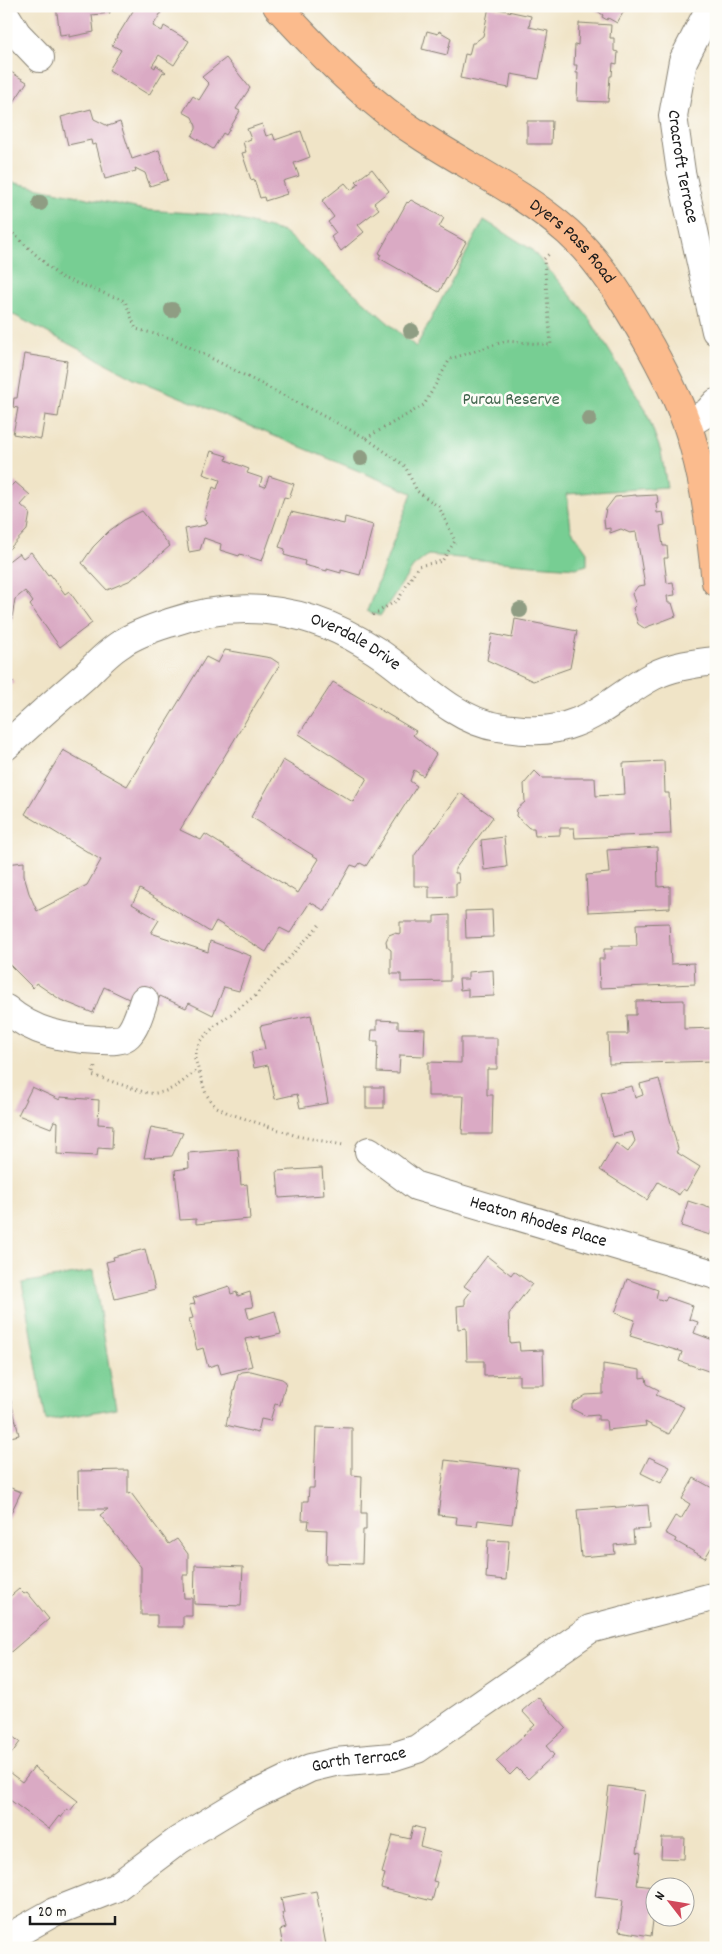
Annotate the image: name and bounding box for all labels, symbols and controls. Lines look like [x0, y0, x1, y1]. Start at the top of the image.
street label: Cracroft Terrace [660, 108, 704, 226]
street label: Dyers Pass Road [524, 193, 621, 289]
park label: Purau Reserve [462, 388, 560, 413]
street label: Overdale Drive [307, 607, 406, 677]
street label: Heaton Rhodes Place [467, 1190, 610, 1254]
street label: Garth Terrace [309, 1741, 410, 1780]
north arrow [644, 1876, 694, 1926]
text: N [650, 1888, 671, 1904]
scale bar [30, 1894, 115, 1926]
text: 20 m [38, 1902, 66, 1924]

